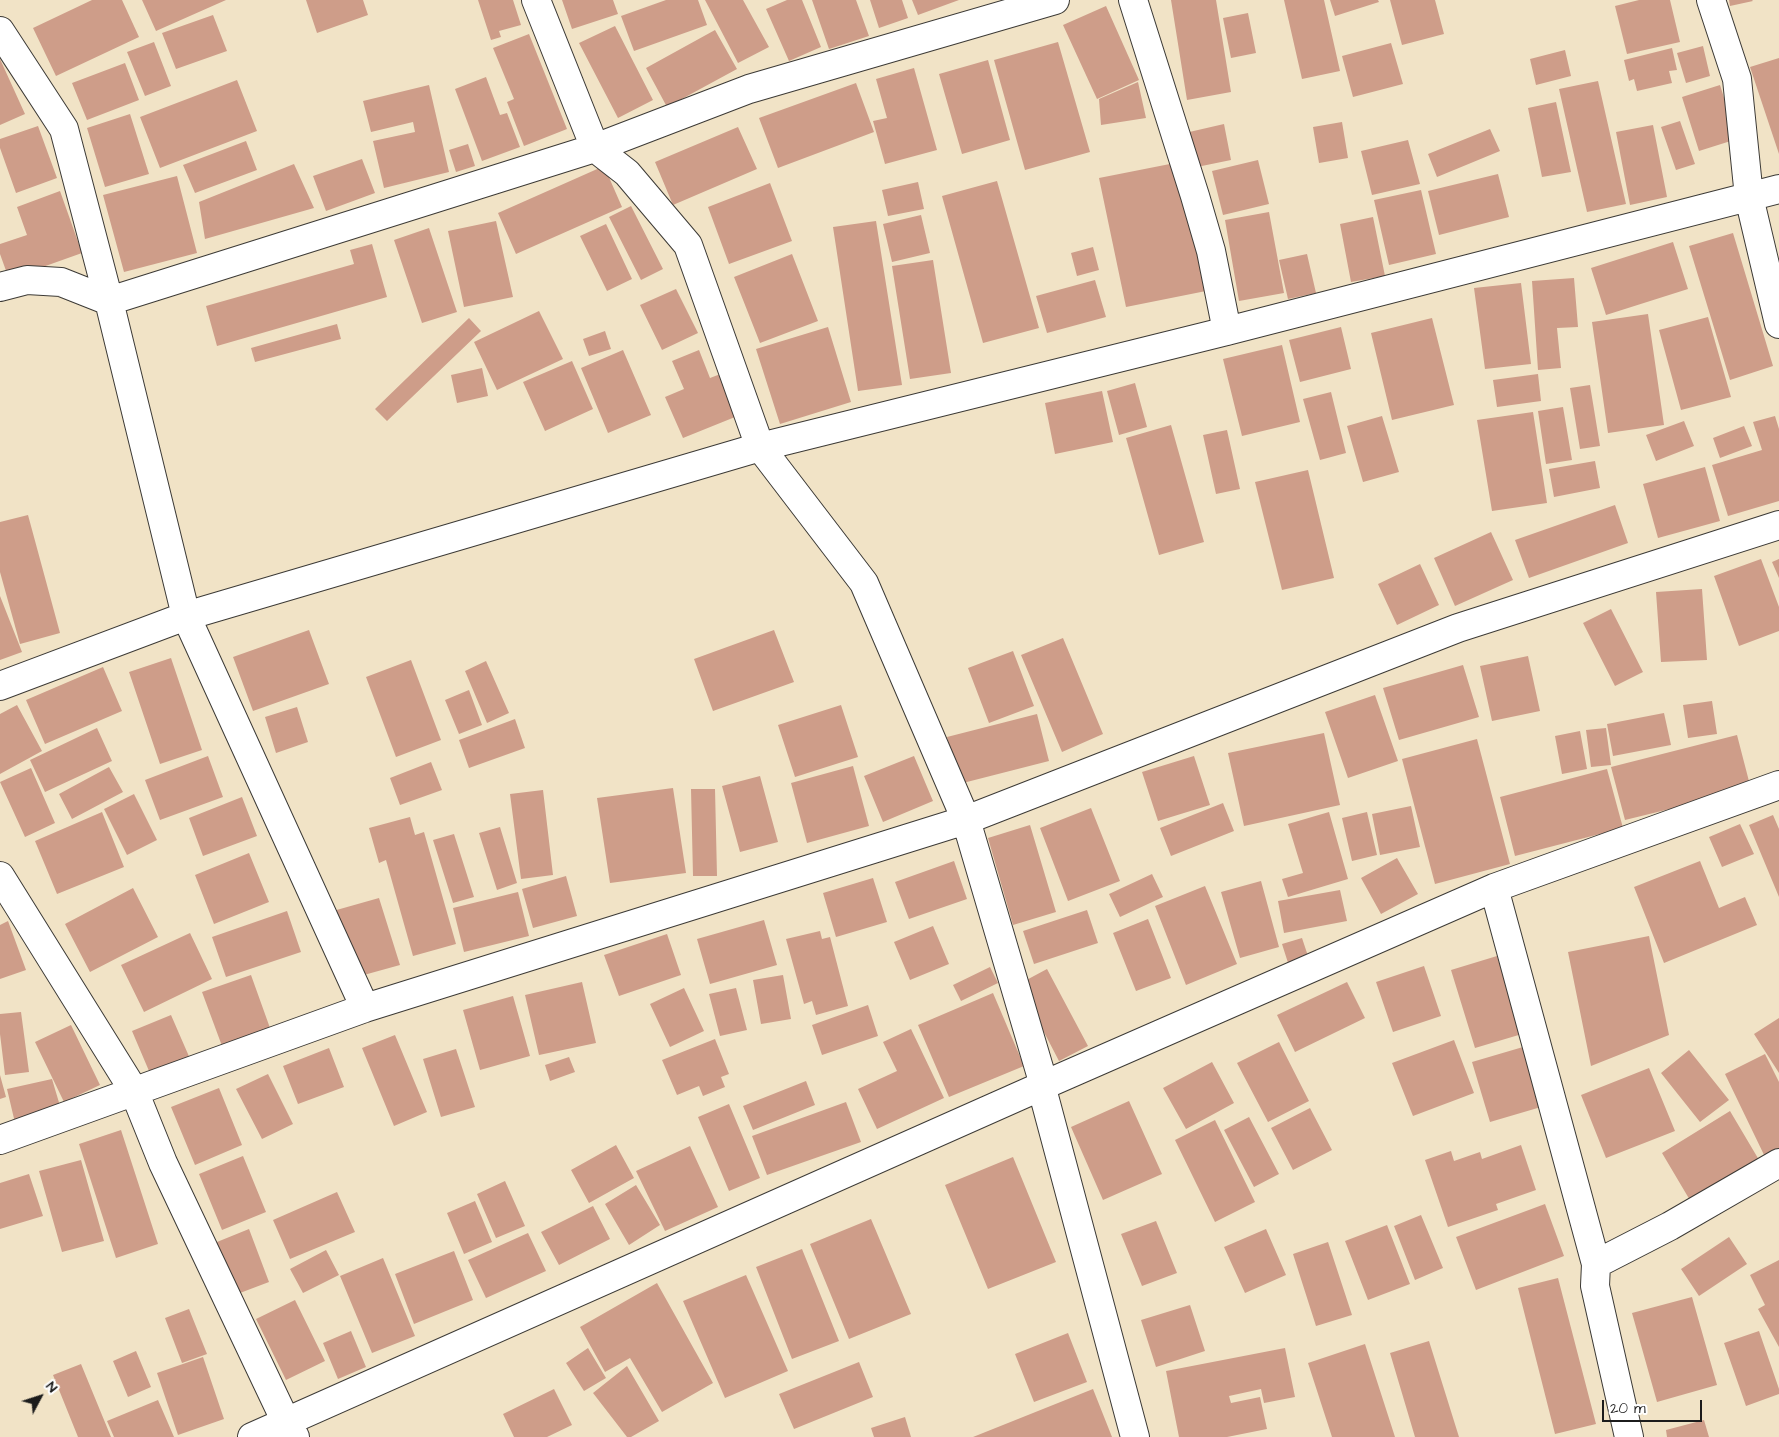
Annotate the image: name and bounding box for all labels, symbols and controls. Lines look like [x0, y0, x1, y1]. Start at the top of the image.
north arrow [15, 1372, 65, 1422]
text: N [41, 1378, 62, 1397]
scale bar [1604, 1390, 1704, 1422]
text: 20 m [1610, 1398, 1646, 1419]

